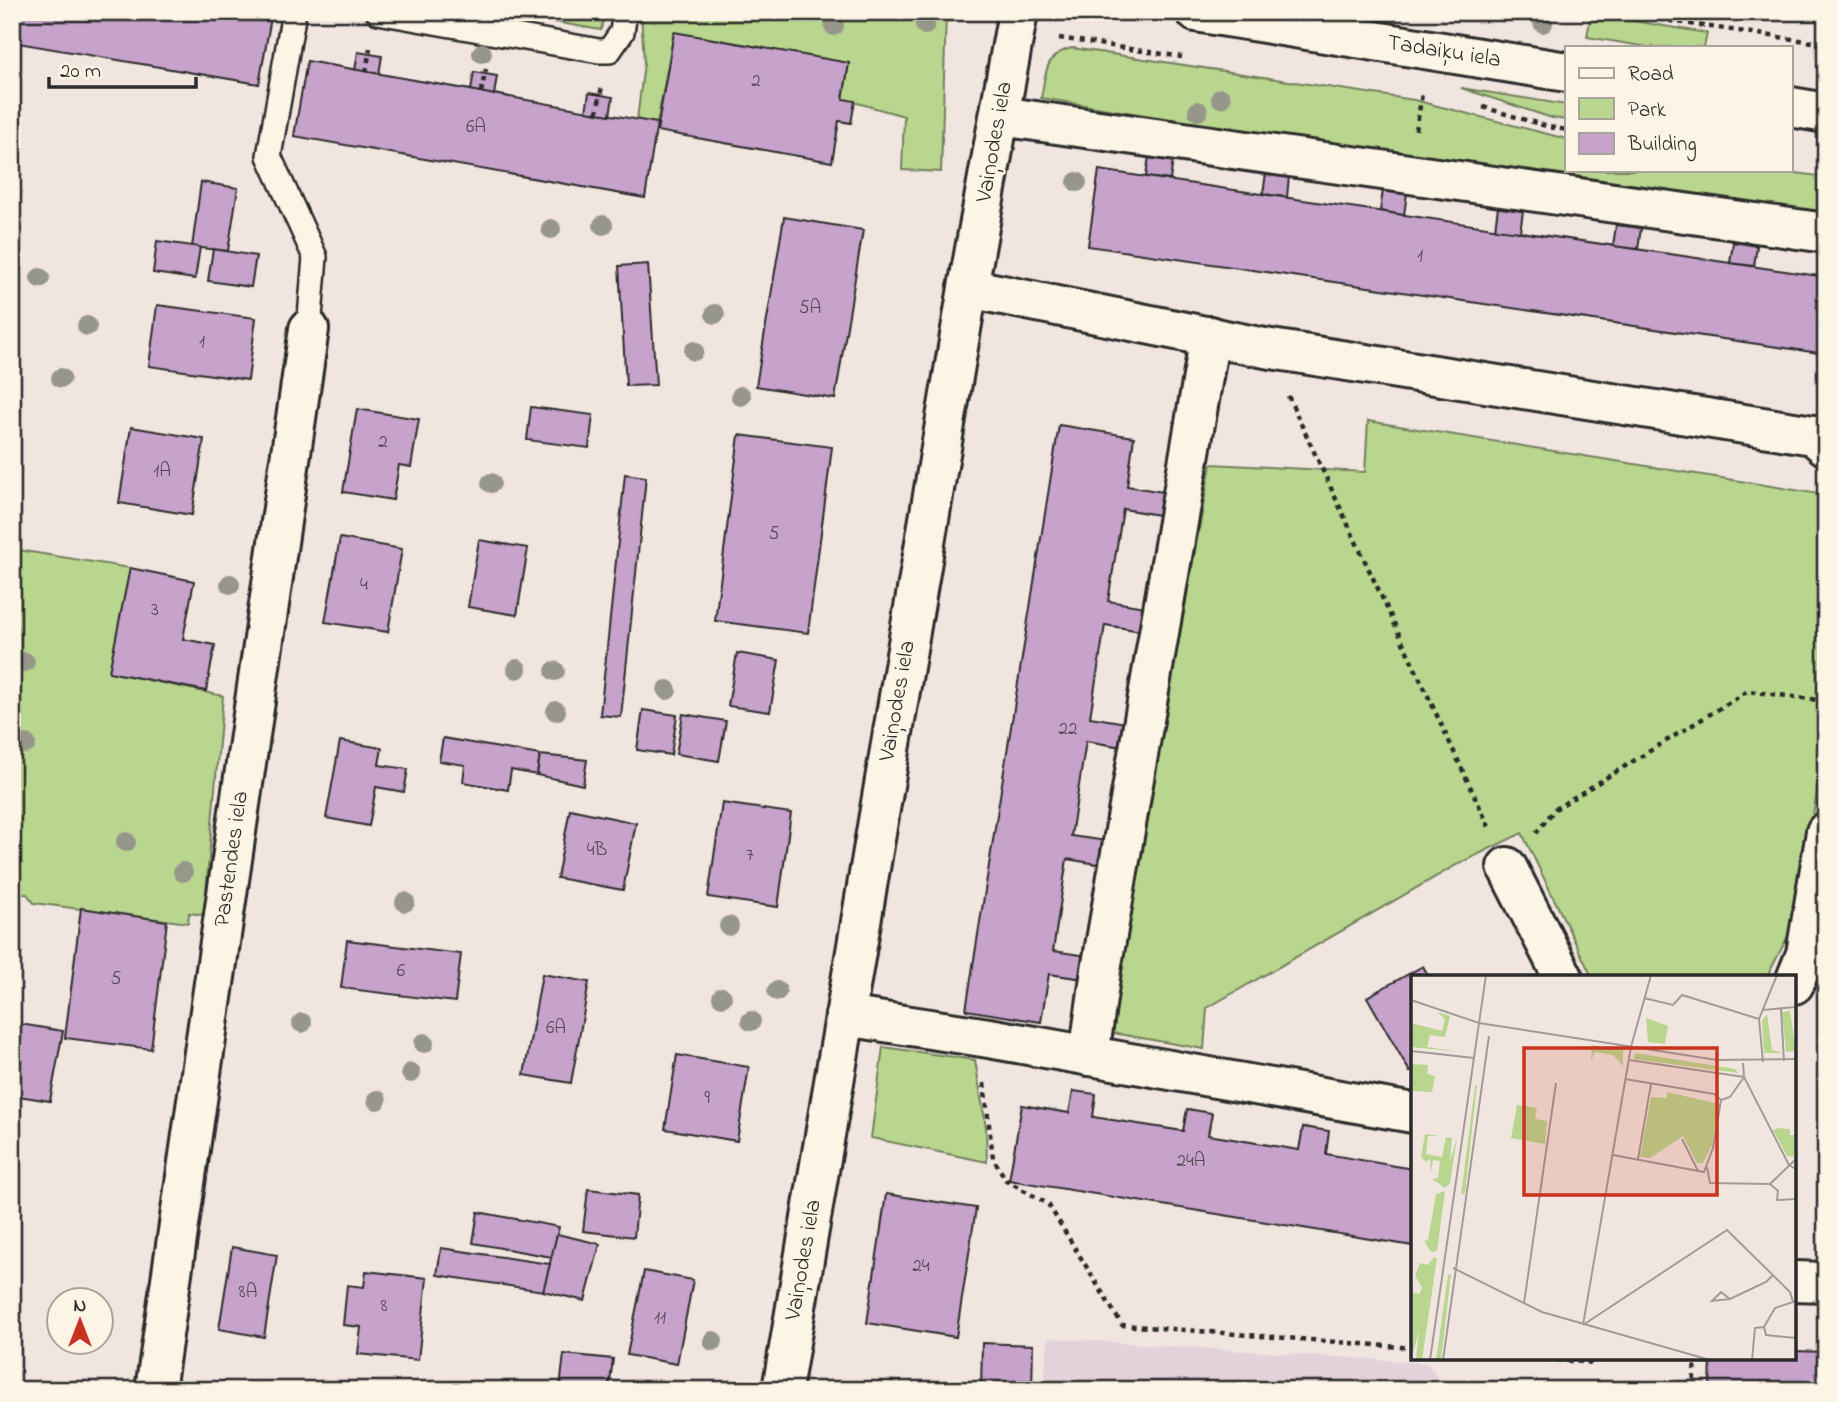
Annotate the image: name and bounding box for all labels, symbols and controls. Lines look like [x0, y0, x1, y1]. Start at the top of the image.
street label: Tadaiķu iela [1385, 27, 1503, 77]
scale bar [49, 46, 196, 90]
legend [1565, 46, 1792, 172]
text: 20 m [60, 57, 101, 87]
text: Road [1628, 60, 1674, 90]
house number: 2 [751, 68, 761, 95]
street label: Vaiņodes iela [968, 79, 1022, 206]
text: Park [1628, 96, 1667, 126]
house number: 6A [466, 114, 486, 141]
text: Building [1627, 130, 1697, 162]
house number: 1 [1417, 243, 1423, 270]
house number: 5A [799, 295, 821, 322]
house number: 1 [199, 329, 205, 356]
house number: 2 [378, 429, 388, 456]
house number: 1A [153, 458, 171, 485]
house number: 5 [769, 521, 780, 548]
house number: 4 [360, 572, 368, 599]
house number: 3 [151, 597, 159, 624]
street label: Vaiņodes iela [871, 638, 925, 765]
house number: 22 [1059, 716, 1077, 743]
street label: Pastendes iela [206, 789, 258, 929]
house number: 4B [587, 837, 608, 864]
house number: 7 [746, 842, 754, 869]
house number: 6 [397, 958, 405, 985]
house number: 5 [111, 966, 122, 993]
inset map [1411, 975, 1796, 1360]
house number: 6A [546, 1015, 566, 1042]
house number: 9 [704, 1085, 710, 1112]
house number: 24A [1177, 1148, 1205, 1175]
street label: Vaiņodes iela [777, 1197, 831, 1324]
house number: 24 [912, 1253, 930, 1280]
house number: 8A [239, 1279, 257, 1306]
north arrow [46, 1286, 116, 1356]
text: N [74, 1293, 87, 1320]
house number: 8 [380, 1293, 388, 1320]
house number: 11 [654, 1305, 666, 1332]

